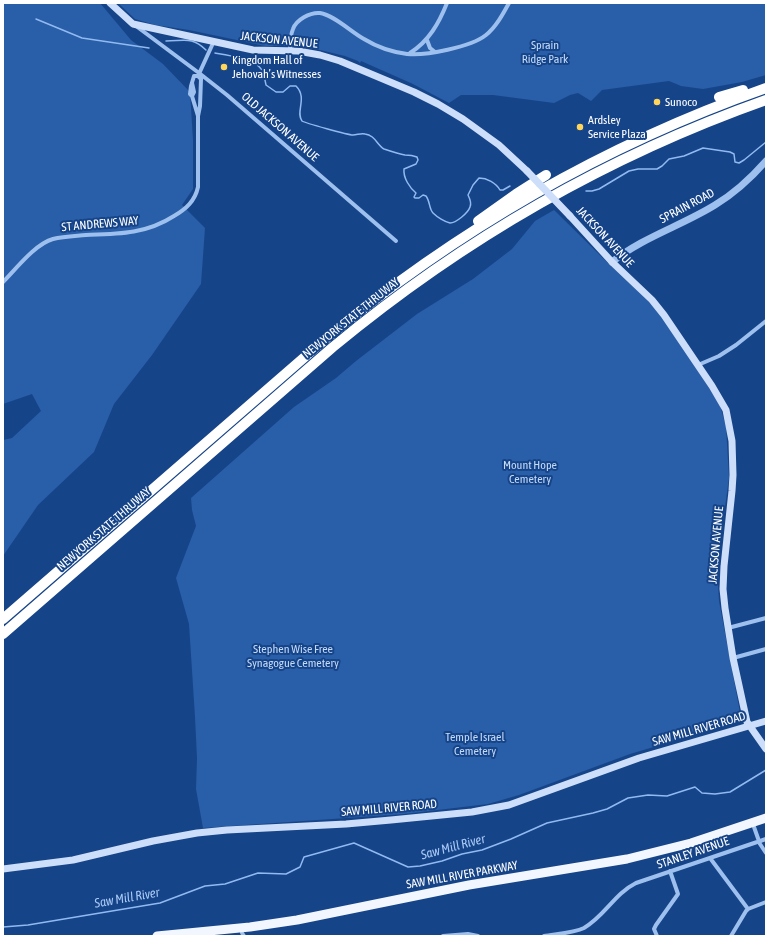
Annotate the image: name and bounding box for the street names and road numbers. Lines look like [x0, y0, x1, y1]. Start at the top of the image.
street label: JACKSON AVENUE [240, 29, 318, 51]
street label: OLD JACKSON AVENUE [238, 90, 322, 164]
street label: SPRAIN ROAD [657, 186, 717, 226]
street label: JACKSON AVENUE [573, 204, 637, 270]
street label: ST ANDREWS WAY [61, 213, 139, 235]
street label: NEW YORK STATE THRUWAY [300, 275, 402, 361]
street label: NEW YORK STATE THRUWAY [54, 484, 154, 574]
street label: JACKSON AVENUE [705, 506, 727, 584]
street label: SAW MILL RIVER ROAD [651, 709, 747, 749]
street label: SAW MILL RIVER ROAD [340, 797, 438, 819]
street label: STANLEY AVENUE [655, 834, 731, 872]
street label: SAW MILL RIVER PARKWAY [405, 858, 519, 892]

